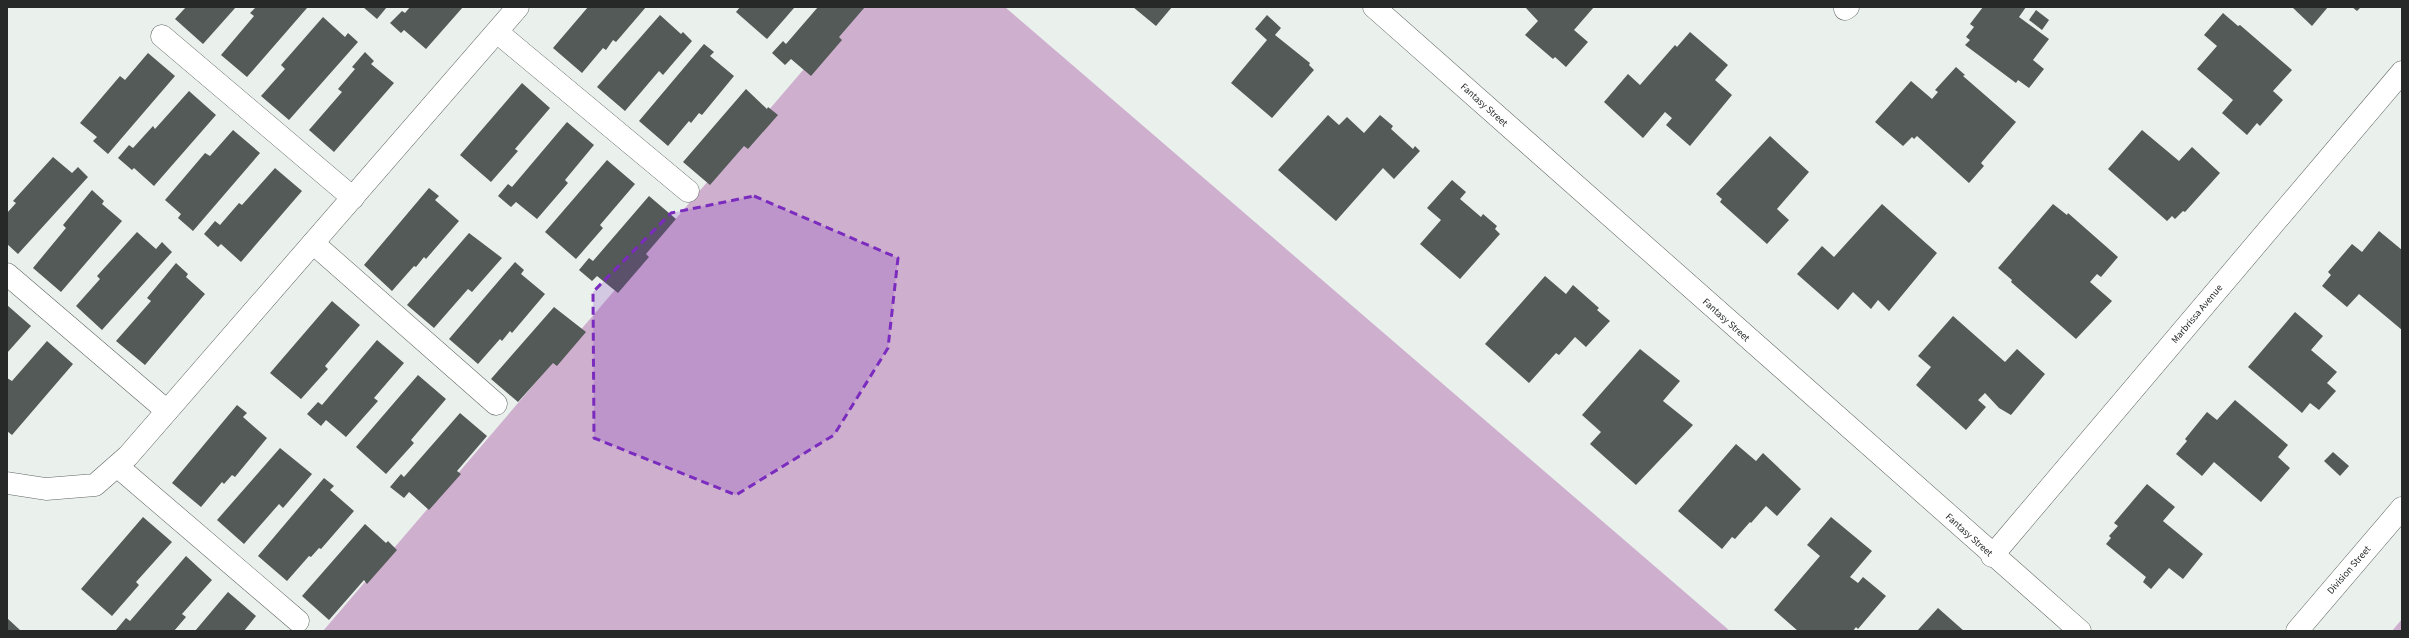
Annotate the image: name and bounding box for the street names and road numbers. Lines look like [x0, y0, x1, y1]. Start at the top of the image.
street label: Fantasy Street [1457, 80, 1511, 130]
street label: Marbrissa Avenue [2168, 281, 2226, 347]
street label: Fantasy Street [1699, 295, 1753, 345]
street label: Fantasy Street [1942, 510, 1996, 560]
street label: Division Street [2324, 542, 2374, 597]

